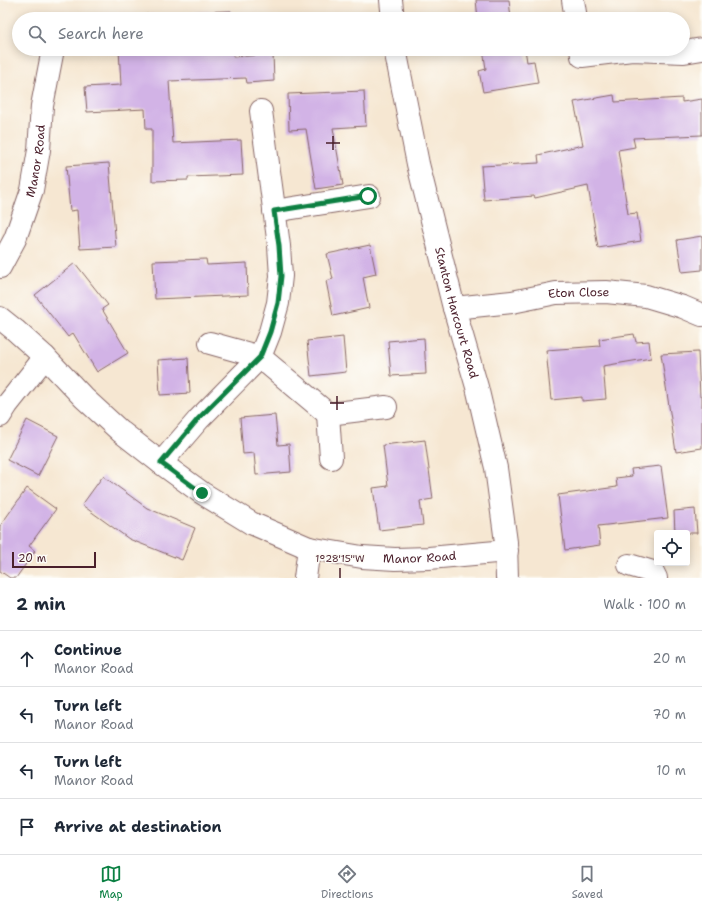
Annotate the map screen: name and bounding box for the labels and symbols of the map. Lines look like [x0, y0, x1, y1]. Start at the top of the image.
street label: Manor Road [22, 124, 49, 200]
route start [359, 187, 377, 205]
street label: Stanton Harcourt Road [431, 245, 482, 381]
street label: Eton Close [547, 284, 610, 302]
route end [193, 484, 211, 502]
street label: Manor Road [383, 548, 457, 567]
scale bar [12, 550, 96, 569]
text: 1°28'15"W [315, 552, 365, 565]

